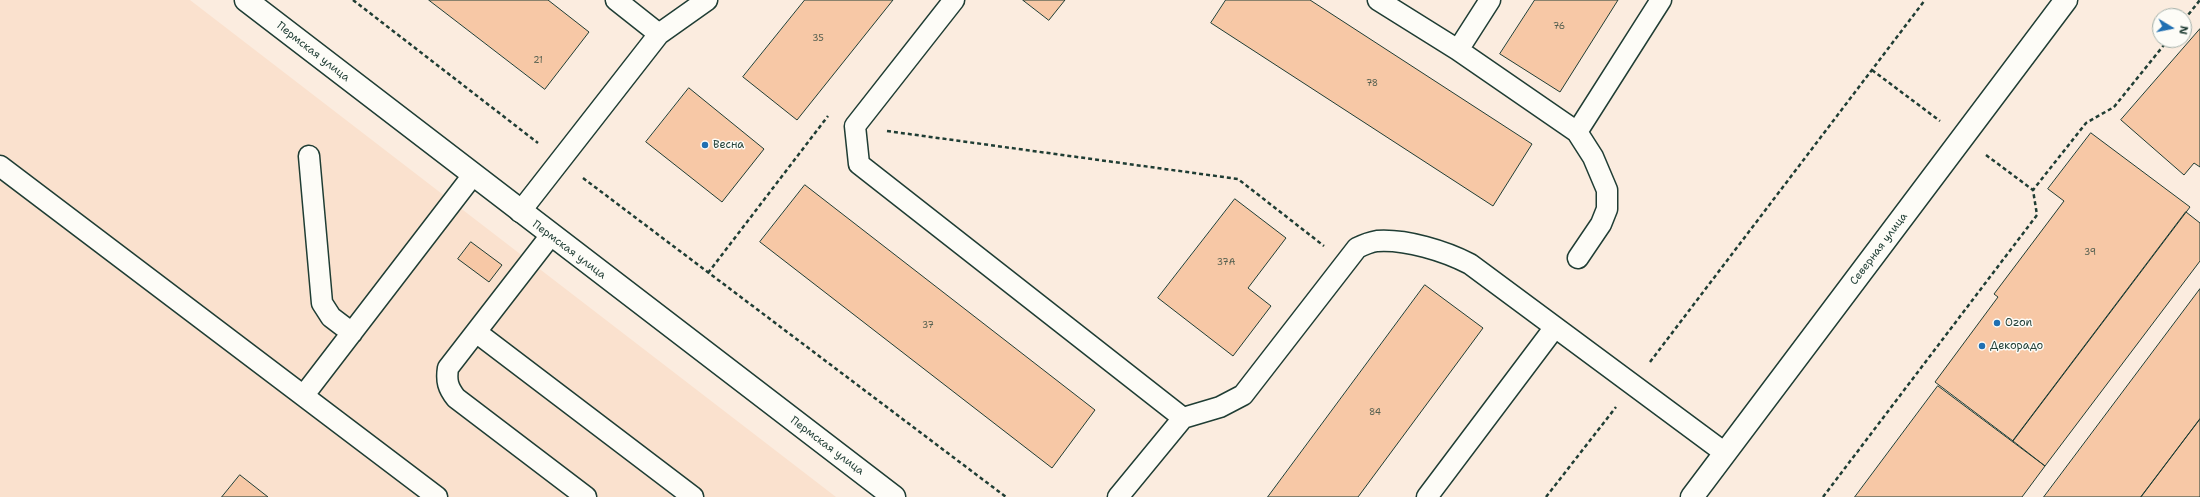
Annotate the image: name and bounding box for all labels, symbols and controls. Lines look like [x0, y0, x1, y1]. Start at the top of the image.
north arrow [2152, 8, 2192, 48]
street label: Пермская улица [274, 19, 352, 85]
house number: 76 [1553, 22, 1565, 32]
text: N [2175, 24, 2191, 36]
house number: 35 [812, 34, 824, 44]
house number: 21 [533, 56, 543, 66]
house number: 78 [1366, 79, 1378, 89]
place label: Весна [713, 138, 744, 152]
marker: Весна [700, 140, 710, 150]
street label: Северная улица [1848, 210, 1910, 288]
street label: Пермская улица [529, 218, 609, 282]
house number: 39 [2084, 248, 2096, 258]
house number: 37А [1217, 258, 1235, 268]
place label: Ozon [2005, 316, 2032, 330]
marker: Ozon [1992, 318, 2002, 328]
house number: 37 [922, 321, 934, 331]
place label: Декорадо [1990, 339, 2043, 353]
marker: Декорадо [1977, 341, 1987, 351]
house number: 84 [1369, 408, 1381, 418]
street label: Пермская улица [787, 414, 867, 478]

